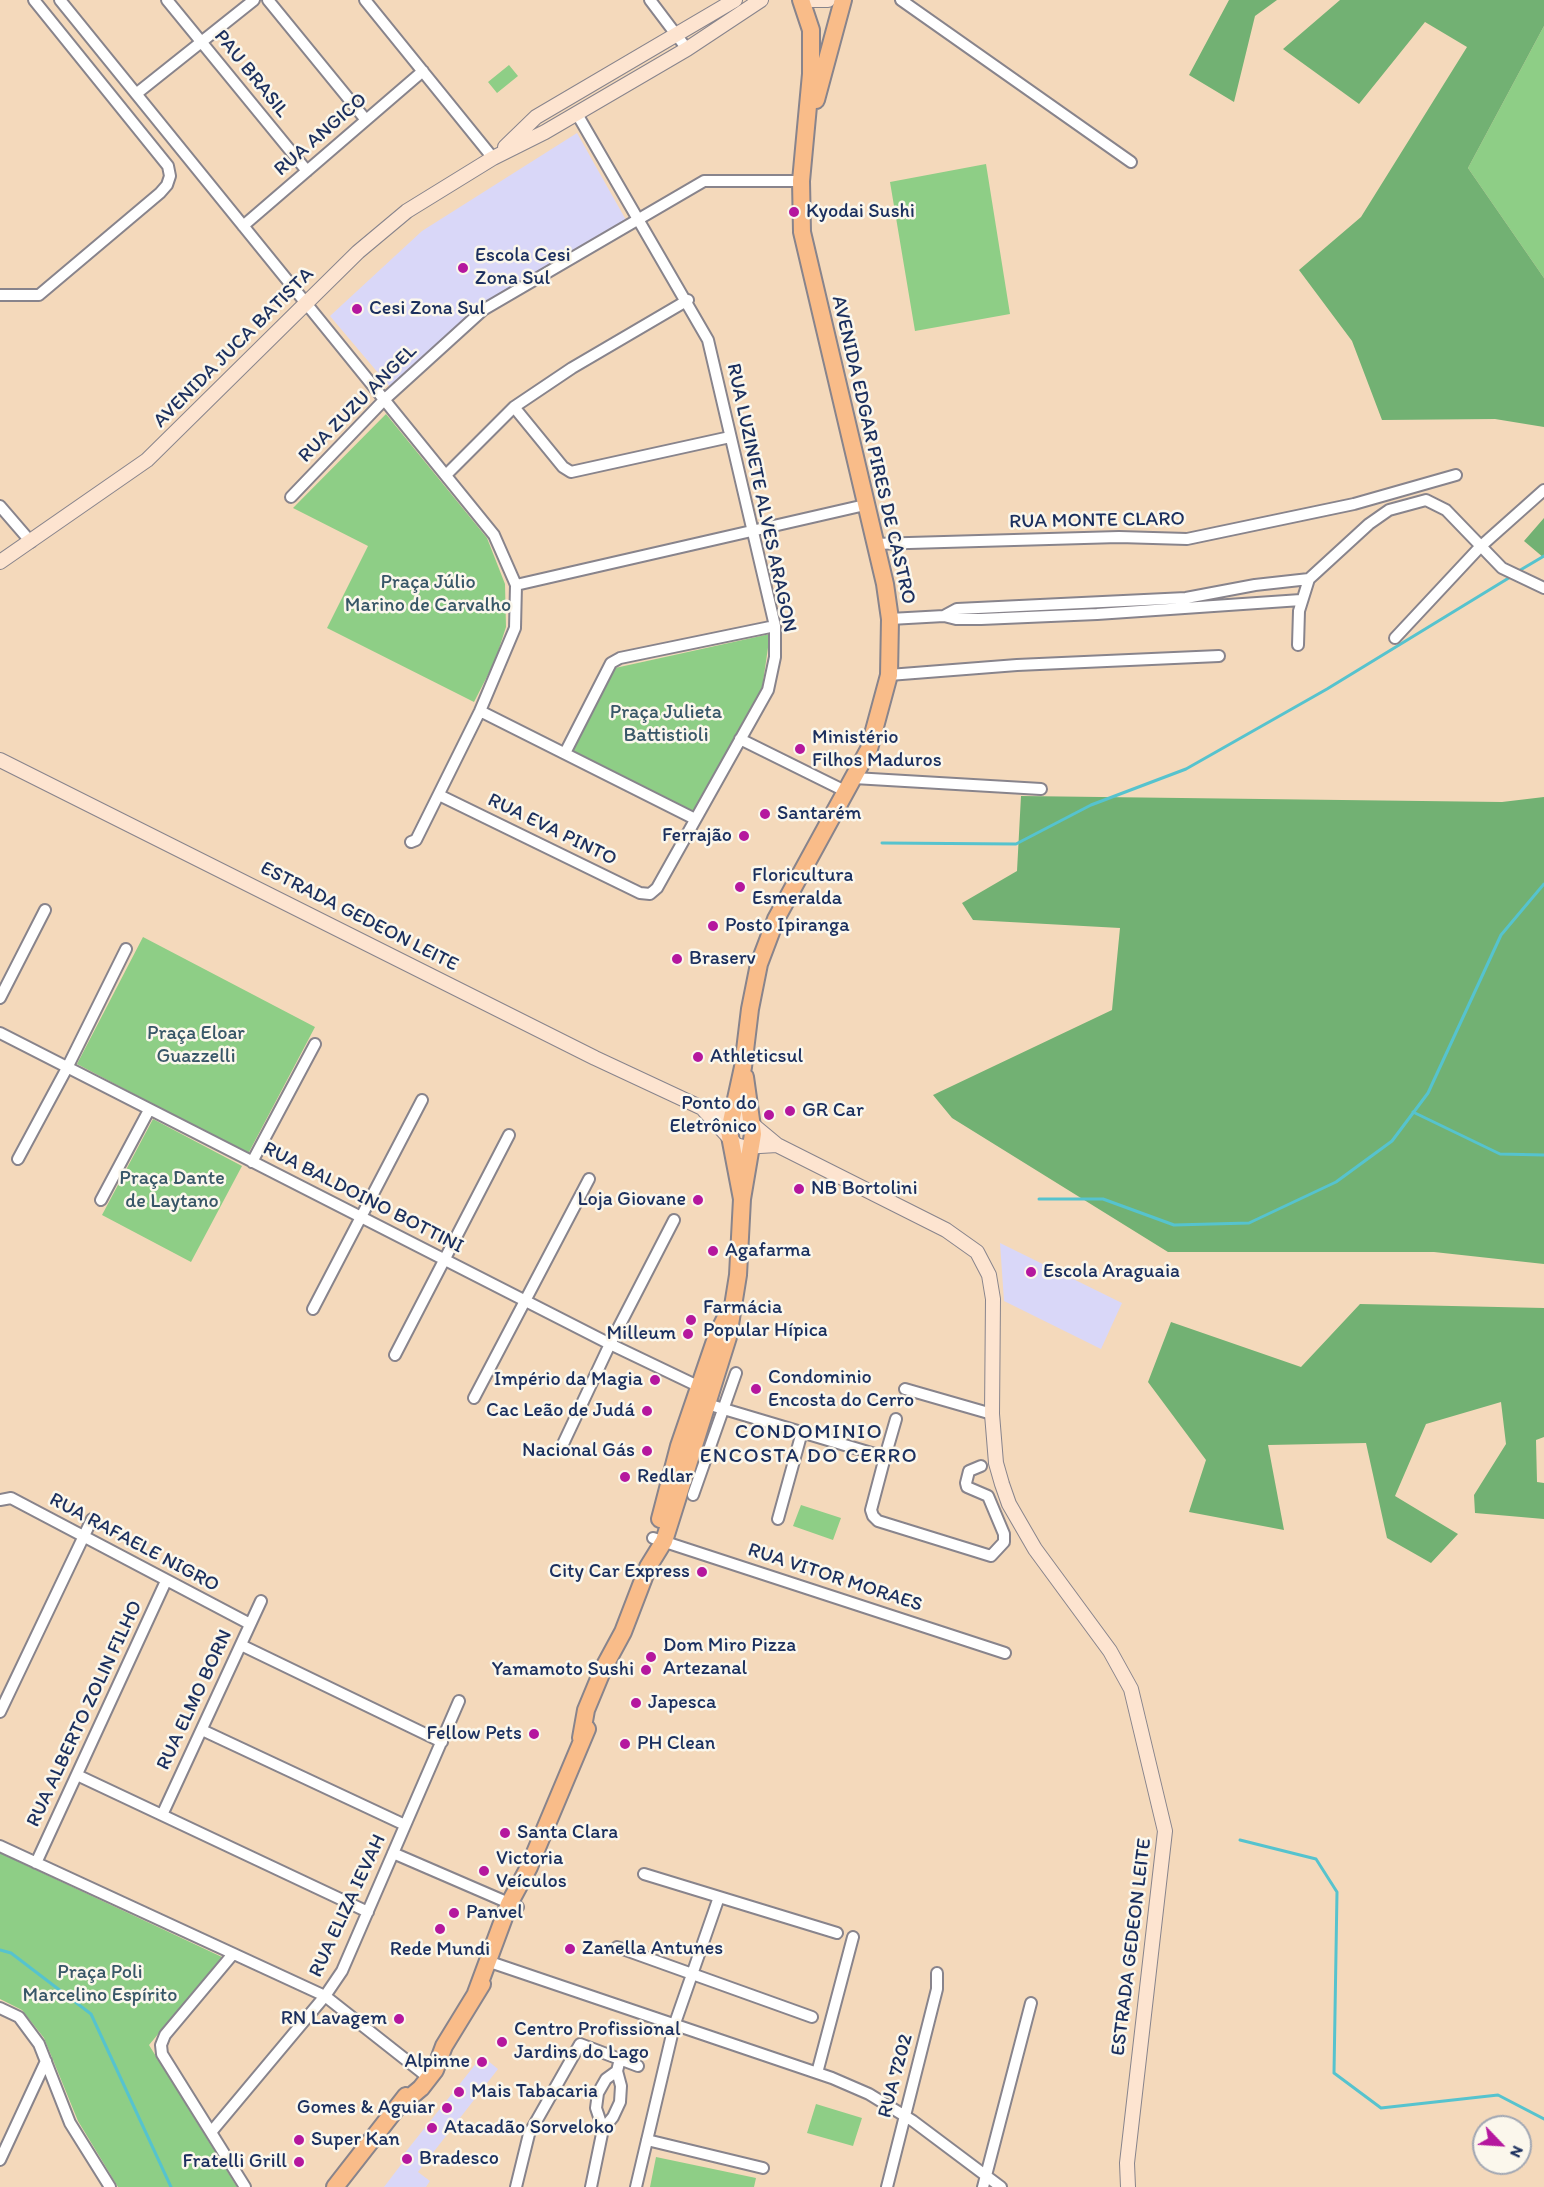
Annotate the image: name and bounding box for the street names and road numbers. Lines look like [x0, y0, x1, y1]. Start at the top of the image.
street label: PAU BRASIL [208, 25, 294, 123]
street label: RUA ANGICO [270, 88, 372, 182]
street label: AVENIDA JUCA BATISTA [149, 263, 319, 433]
street label: AVENIDA EDGAR PIRES DE CASTRO [826, 293, 920, 607]
street label: RUA ZUZU ANGEL [294, 340, 422, 468]
street label: RUA LUZINETE ALVES ARAGON [721, 361, 801, 635]
street label: RUA MONTE CLARO [1009, 507, 1185, 535]
street label: RUA EVA PINTO [483, 788, 621, 872]
street label: ESTRADA GEDEON LEITE [256, 857, 462, 977]
street label: RUA BALDOINO BOTTINI [259, 1137, 467, 1259]
street label: RUA RAFAELE NIGRO [45, 1488, 223, 1598]
street label: RUA VITOR MORAES [745, 1538, 925, 1618]
street label: RUA ALBERTO ZOLIN FILHO [22, 1597, 148, 1831]
street label: RUA ELMO BORN [152, 1626, 238, 1774]
street label: RUA ELIZA IEVAH [304, 1831, 392, 1981]
street label: ESTRADA GEDEON LEITE [1107, 1837, 1157, 2057]
street label: RUA 7202 [873, 2031, 919, 2121]

